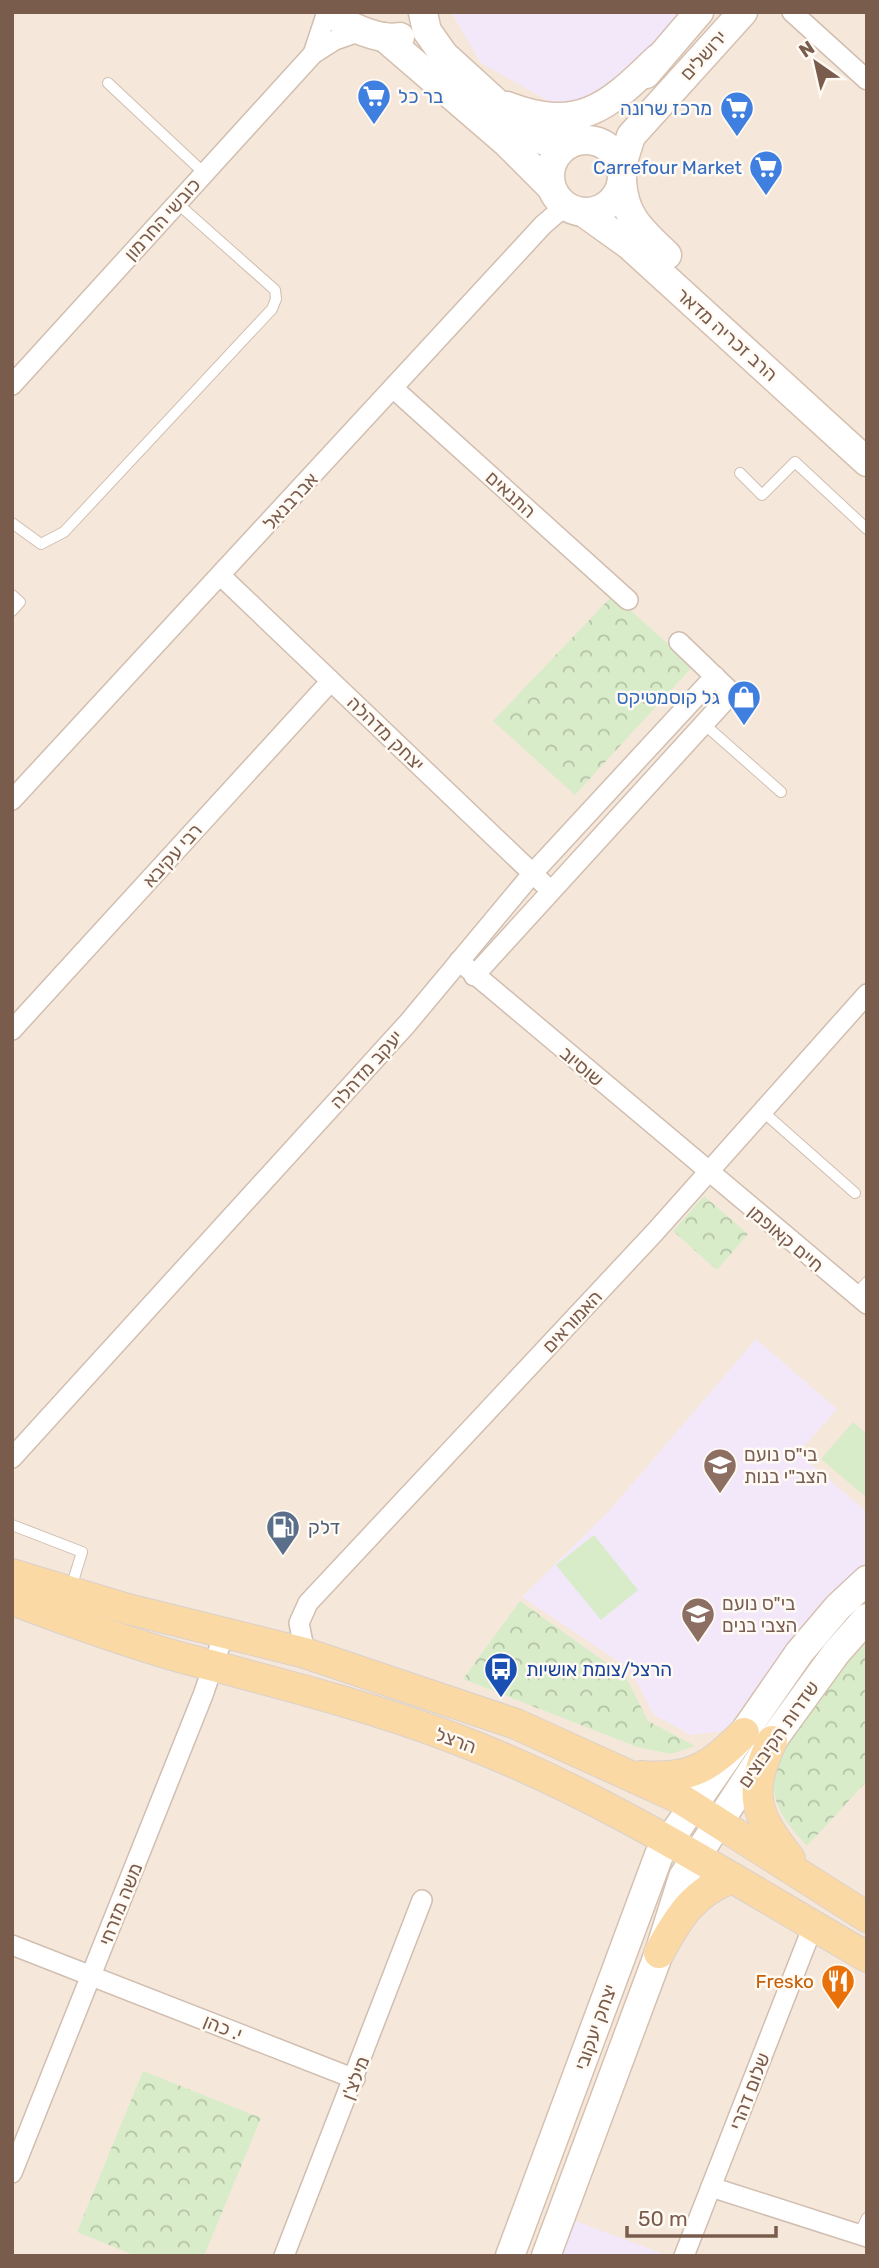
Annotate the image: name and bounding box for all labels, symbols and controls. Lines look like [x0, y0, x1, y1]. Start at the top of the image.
street label: ירושלים [675, 26, 732, 85]
north arrow [781, 28, 851, 98]
text: N [795, 36, 819, 63]
supermarket icon: בר כל [355, 77, 393, 126]
place label: בר כל [398, 85, 443, 108]
supermarket icon: מרכז שרונה [718, 89, 756, 138]
place label: מרכז שרונה [620, 97, 712, 120]
supermarket icon: Carrefour Market [747, 148, 785, 197]
place label: Carrefour Market [593, 156, 743, 179]
street label: כובשי החרמון [119, 173, 205, 265]
street label: הרב זכריה מדאר [671, 283, 782, 386]
street label: התנאים [481, 466, 540, 523]
street label: אברבנאל [258, 468, 323, 535]
shop icon: גל קוסמטיקס [725, 678, 763, 727]
place label: גל קוסמטיקס [616, 686, 720, 709]
street label: יצחק מדהלה [342, 691, 429, 776]
street label: רבי עקיבא [138, 819, 207, 892]
street label: יעקב מדהלה [325, 1025, 408, 1113]
street label: שוסיוב [555, 1042, 608, 1091]
street label: חיים קאופמן [743, 1200, 828, 1277]
street label: האמוראים [538, 1285, 607, 1357]
place label: בי"ס נועם הצב"י בנות [744, 1443, 828, 1488]
school or university icon: בי"ס נועם הצב"י בנות [701, 1446, 739, 1495]
fuel station icon: דלק [264, 1508, 302, 1557]
place label: דלק [308, 1516, 340, 1539]
place label: בי"ס נועם הצבי בנים [722, 1592, 797, 1637]
school or university icon: בי"ס נועם הצבי בנים [679, 1595, 717, 1644]
bus stop icon: הרצל/צומת אושיות [482, 1650, 520, 1699]
place label: הרצל/צומת אושיות [526, 1658, 672, 1681]
street label: שדרות הקיבוצים [733, 1676, 824, 1792]
street label: הרצל [432, 1722, 480, 1758]
street label: משה מזרחי [94, 1860, 147, 1949]
restaurant icon: Fresko [819, 1962, 857, 2011]
place label: Fresko [756, 1970, 814, 1993]
street label: יצחק יעקובי [569, 1981, 622, 2073]
street label: י. כהן [200, 2009, 246, 2046]
street label: שלום דהרי [724, 2049, 775, 2133]
street label: מילצ'ן [337, 2053, 374, 2103]
scale bar [627, 2194, 776, 2238]
text: 50 m [638, 2206, 688, 2231]

